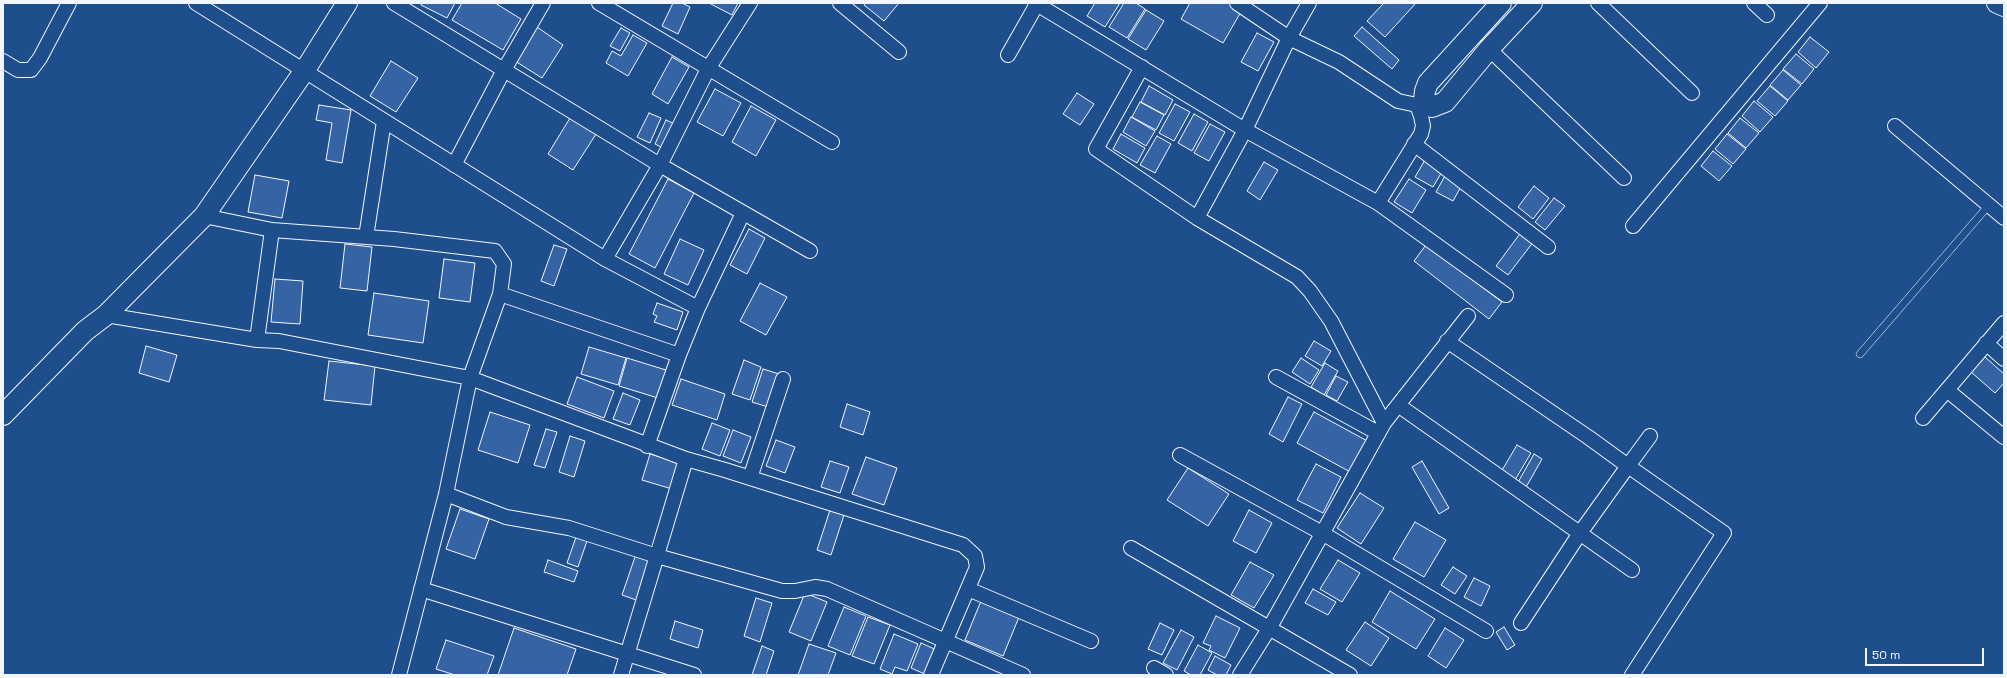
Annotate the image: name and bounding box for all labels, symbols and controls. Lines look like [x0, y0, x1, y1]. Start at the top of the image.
scale bar [1867, 640, 1986, 666]
text: 50 m [1872, 647, 1900, 663]

